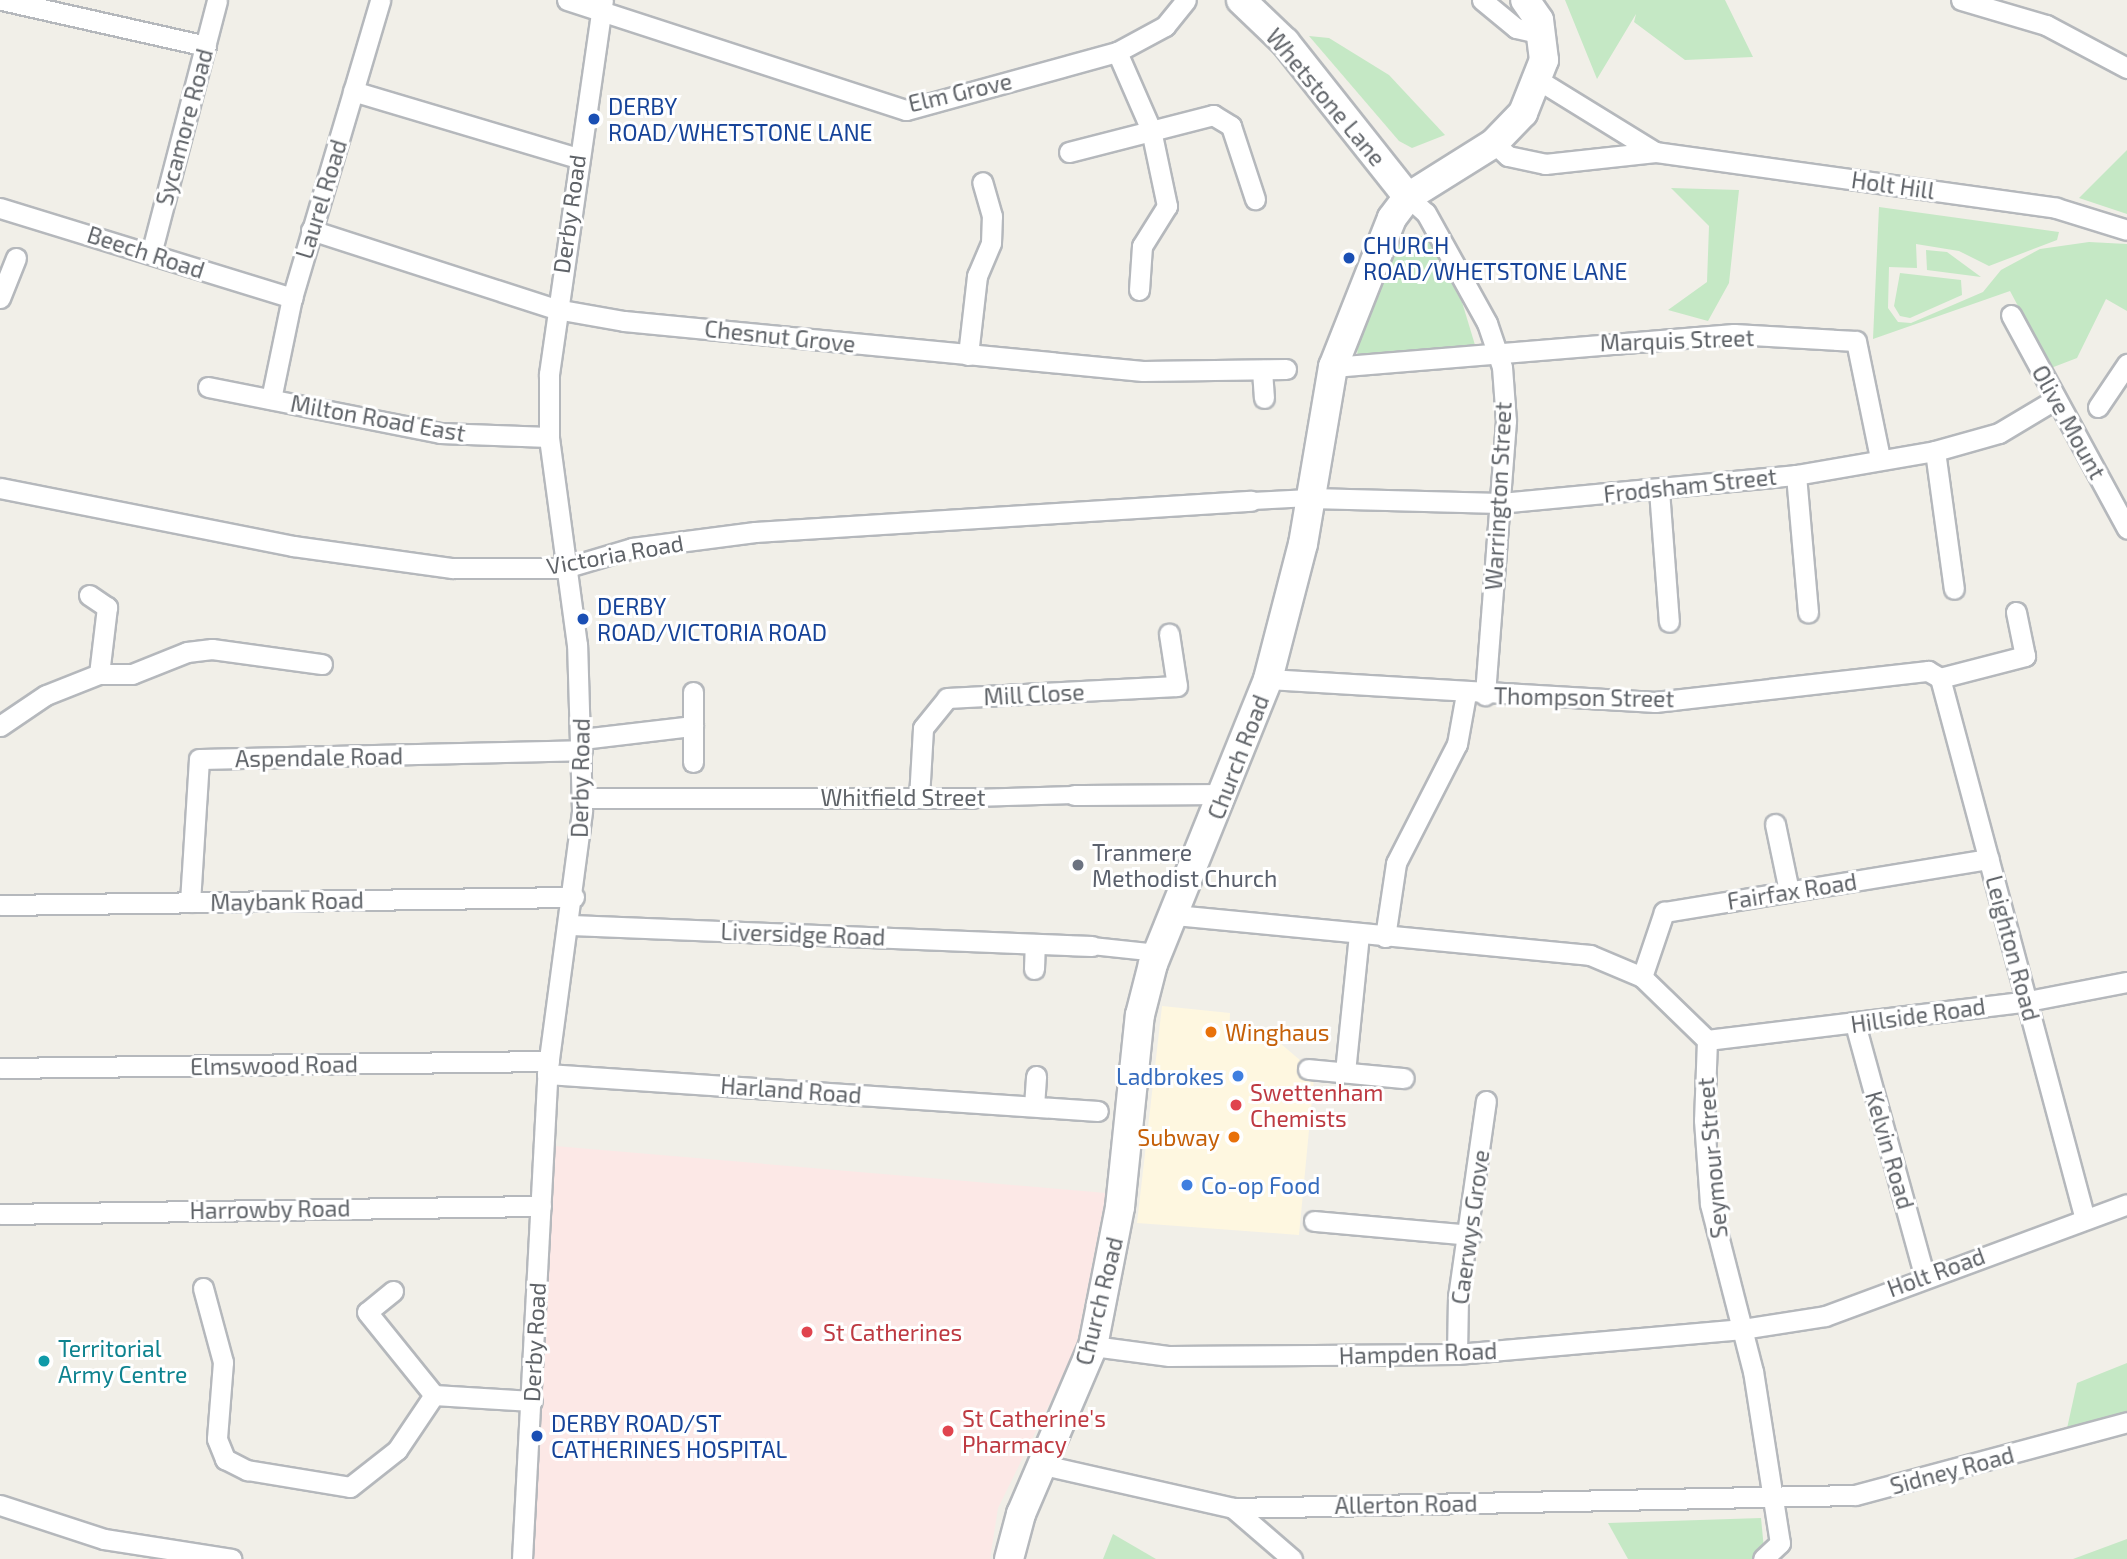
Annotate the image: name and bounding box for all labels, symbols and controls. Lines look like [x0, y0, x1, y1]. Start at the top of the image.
street label: Whetstone Lane [1261, 23, 1391, 171]
street label: Sycamore Road [150, 46, 218, 208]
street label: Elm Grove [905, 67, 1015, 117]
place label: DERBY ROAD/WHETSTONE LANE [608, 92, 872, 146]
marker: DERBY ROAD/WHETSTONE LANE [586, 111, 602, 127]
street label: Laurel Road [290, 136, 352, 262]
street label: Derby Road [547, 153, 591, 275]
street label: Holt Hill [1850, 166, 1936, 204]
street label: Beech Road [84, 220, 208, 284]
place label: CHURCH ROAD/WHETSTONE LANE [1363, 231, 1627, 285]
marker: CHURCH ROAD/WHETSTONE LANE [1341, 250, 1357, 266]
street label: Chesnut Grove [703, 314, 857, 358]
street label: Marquis Street [1599, 324, 1755, 356]
street label: Olive Mount [2026, 360, 2112, 484]
street label: Milton Road East [288, 389, 468, 447]
street label: Warrington Street [1479, 401, 1517, 591]
street label: Frodsham Street [1602, 462, 1778, 508]
street label: Victoria Road [544, 528, 686, 580]
place label: DERBY ROAD/VICTORIA ROAD [597, 592, 828, 646]
marker: DERBY ROAD/VICTORIA ROAD [575, 611, 591, 627]
street label: Mill Close [982, 678, 1086, 710]
street label: Thompson Street [1494, 682, 1674, 712]
street label: Church Road [1202, 691, 1274, 823]
street label: Derby Road [565, 718, 595, 838]
street label: Aspendale Road [235, 742, 403, 772]
street label: Whitfield Street [821, 783, 985, 811]
place label: Tranmere Methodist Church [1092, 838, 1277, 892]
marker: Tranmere Methodist Church [1070, 857, 1086, 873]
street label: Fairfax Road [1725, 867, 1859, 915]
street label: Leighton Road [1980, 872, 2046, 1024]
street label: Maybank Road [210, 886, 364, 916]
street label: Liversidge Road [720, 917, 886, 951]
street label: Hillside Road [1849, 992, 1987, 1038]
place label: Winghaus [1225, 1018, 1329, 1046]
marker: Winghaus [1203, 1024, 1219, 1040]
street label: Elmswood Road [190, 1050, 358, 1080]
place label: Ladbrokes [1116, 1062, 1224, 1090]
marker: Ladbrokes [1230, 1068, 1246, 1084]
street label: Harland Road [720, 1071, 862, 1109]
street label: Seymour Street [1691, 1076, 1733, 1240]
place label: Swettenham Chemists [1250, 1078, 1383, 1132]
street label: Kelvin Road [1860, 1088, 1920, 1212]
marker: Swettenham Chemists [1228, 1097, 1244, 1113]
place label: Subway [1137, 1123, 1220, 1151]
marker: Subway [1226, 1129, 1242, 1145]
street label: Caerwys Grove [1445, 1148, 1495, 1306]
place label: Co-op Food [1201, 1171, 1320, 1199]
marker: Co-op Food [1179, 1177, 1195, 1193]
street label: Harrowby Road [189, 1194, 351, 1224]
street label: Church Road [1070, 1234, 1128, 1368]
street label: Holt Road [1883, 1242, 1989, 1302]
street label: Derby Road [517, 1281, 551, 1403]
place label: St Catherines [823, 1318, 962, 1346]
marker: St Catherines [797, 1322, 817, 1342]
place label: Territorial Army Centre [58, 1334, 188, 1388]
street label: Hampden Road [1338, 1336, 1498, 1370]
marker: Territorial Army Centre [36, 1353, 52, 1369]
place label: St Catherine's Pharmacy [962, 1404, 1106, 1458]
place label: DERBY ROAD/ST CATHERINES HOSPITAL [551, 1409, 787, 1463]
marker: St Catherine's Pharmacy [940, 1423, 956, 1439]
marker: DERBY ROAD/ST CATHERINES HOSPITAL [529, 1428, 545, 1444]
street label: Sidney Road [1887, 1440, 2017, 1500]
street label: Allerton Road [1334, 1489, 1478, 1519]

